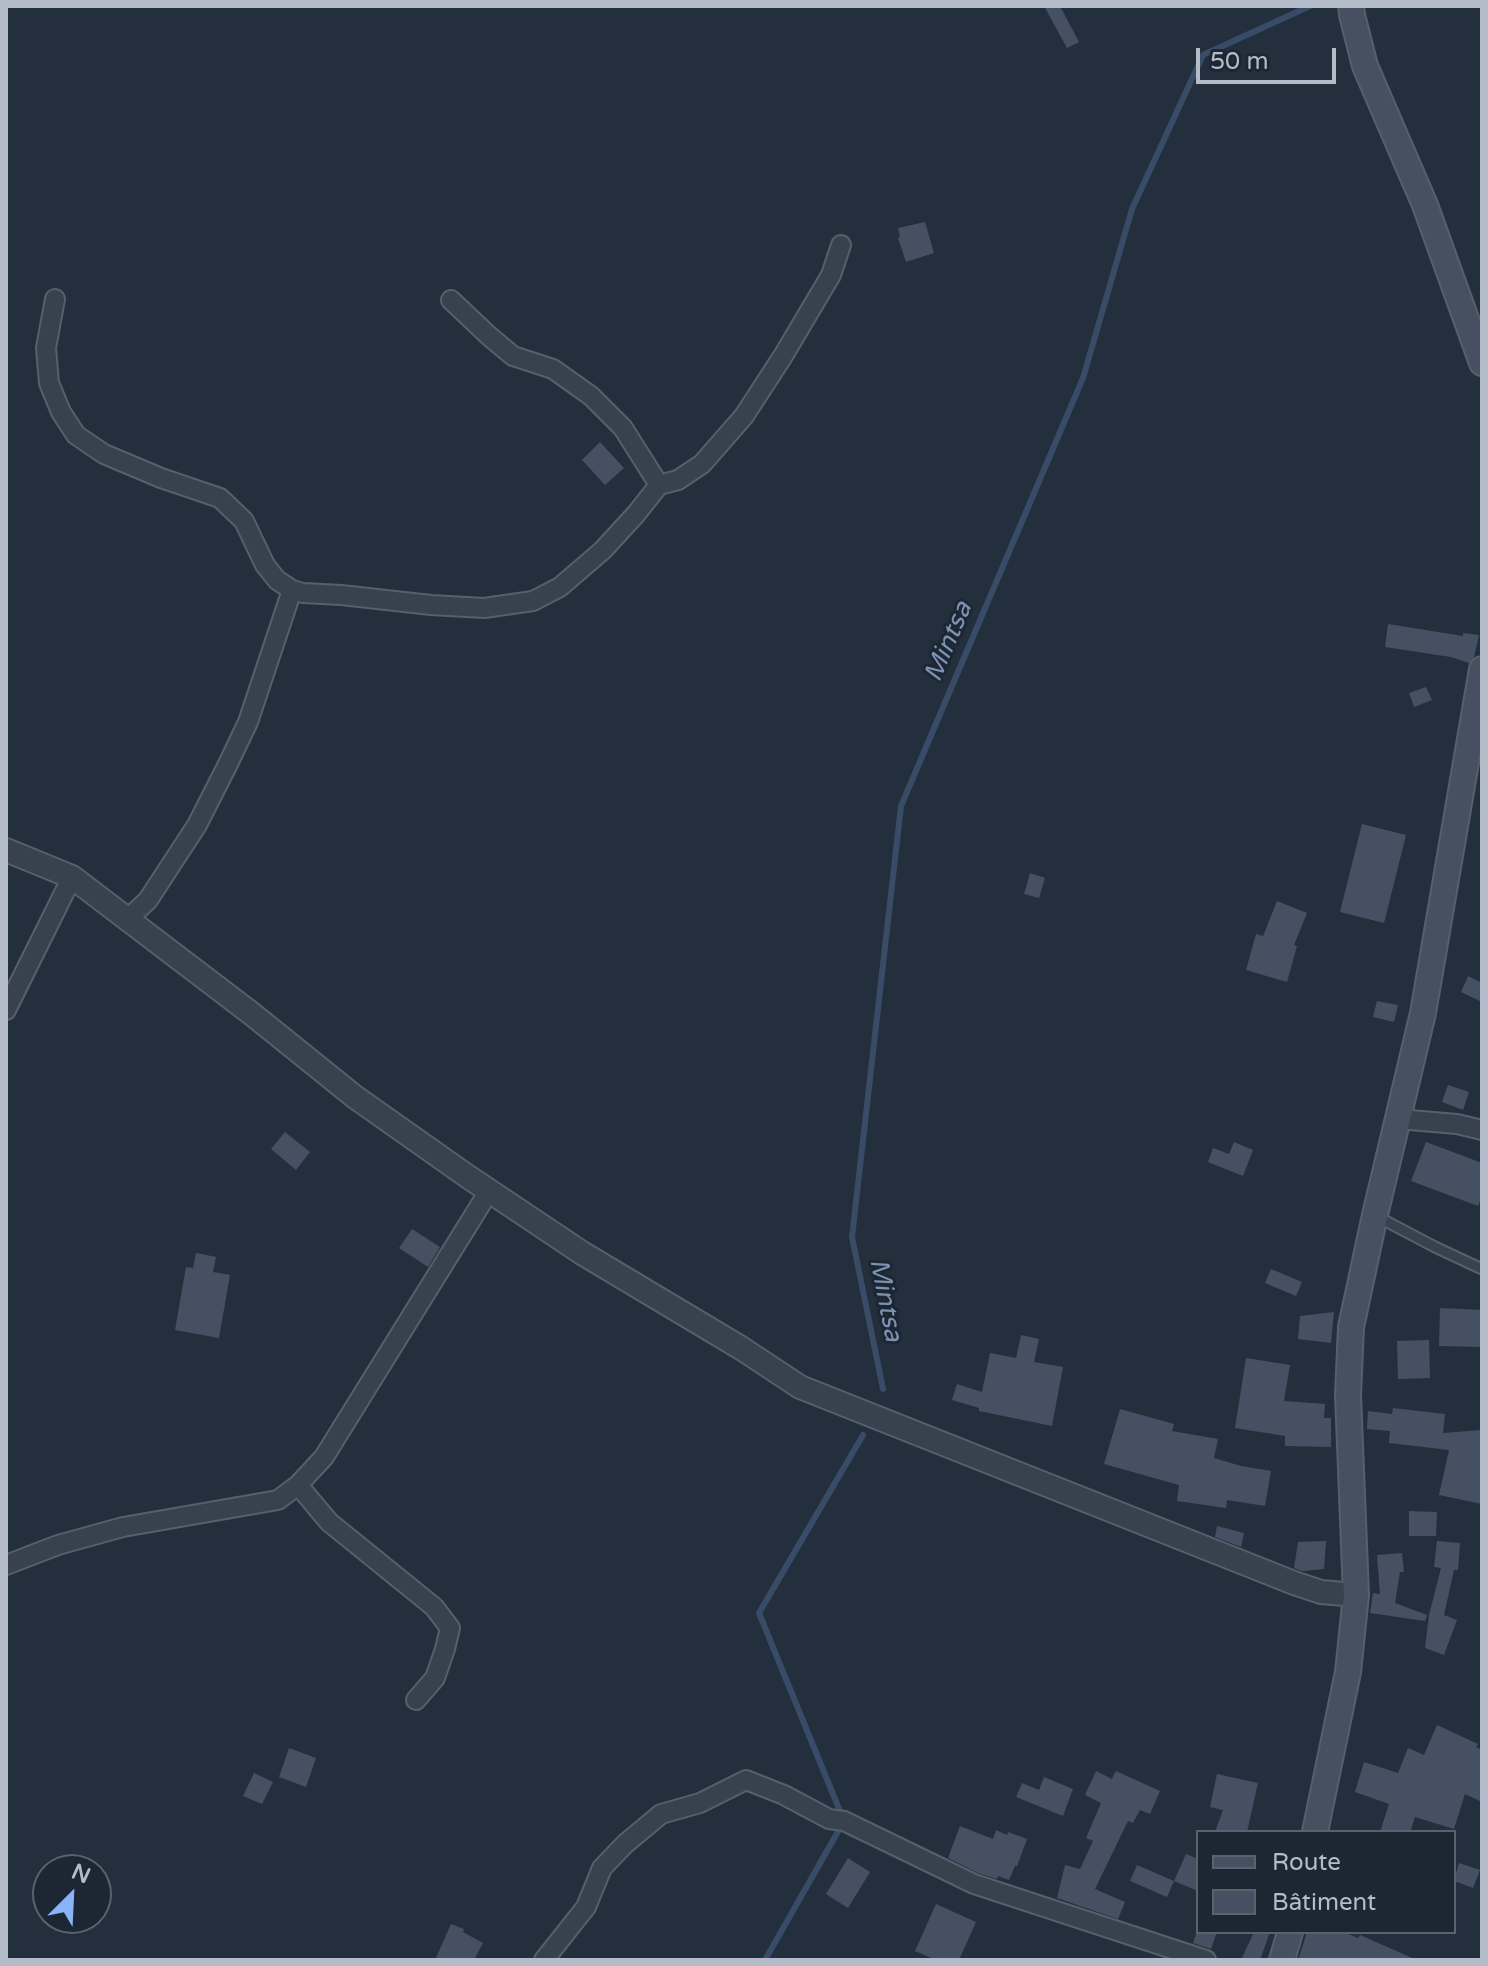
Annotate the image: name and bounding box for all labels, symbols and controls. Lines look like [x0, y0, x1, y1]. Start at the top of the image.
scale bar [1200, 32, 1340, 82]
text: 50 m [1210, 47, 1268, 76]
water label: Mintsa [918, 597, 980, 687]
water label: Mintsa [862, 1256, 908, 1344]
legend [1196, 1830, 1456, 1934]
text: Route [1272, 1848, 1341, 1877]
north arrow [32, 1854, 112, 1934]
text: N [68, 1858, 94, 1889]
text: Bâtiment [1272, 1888, 1376, 1917]

